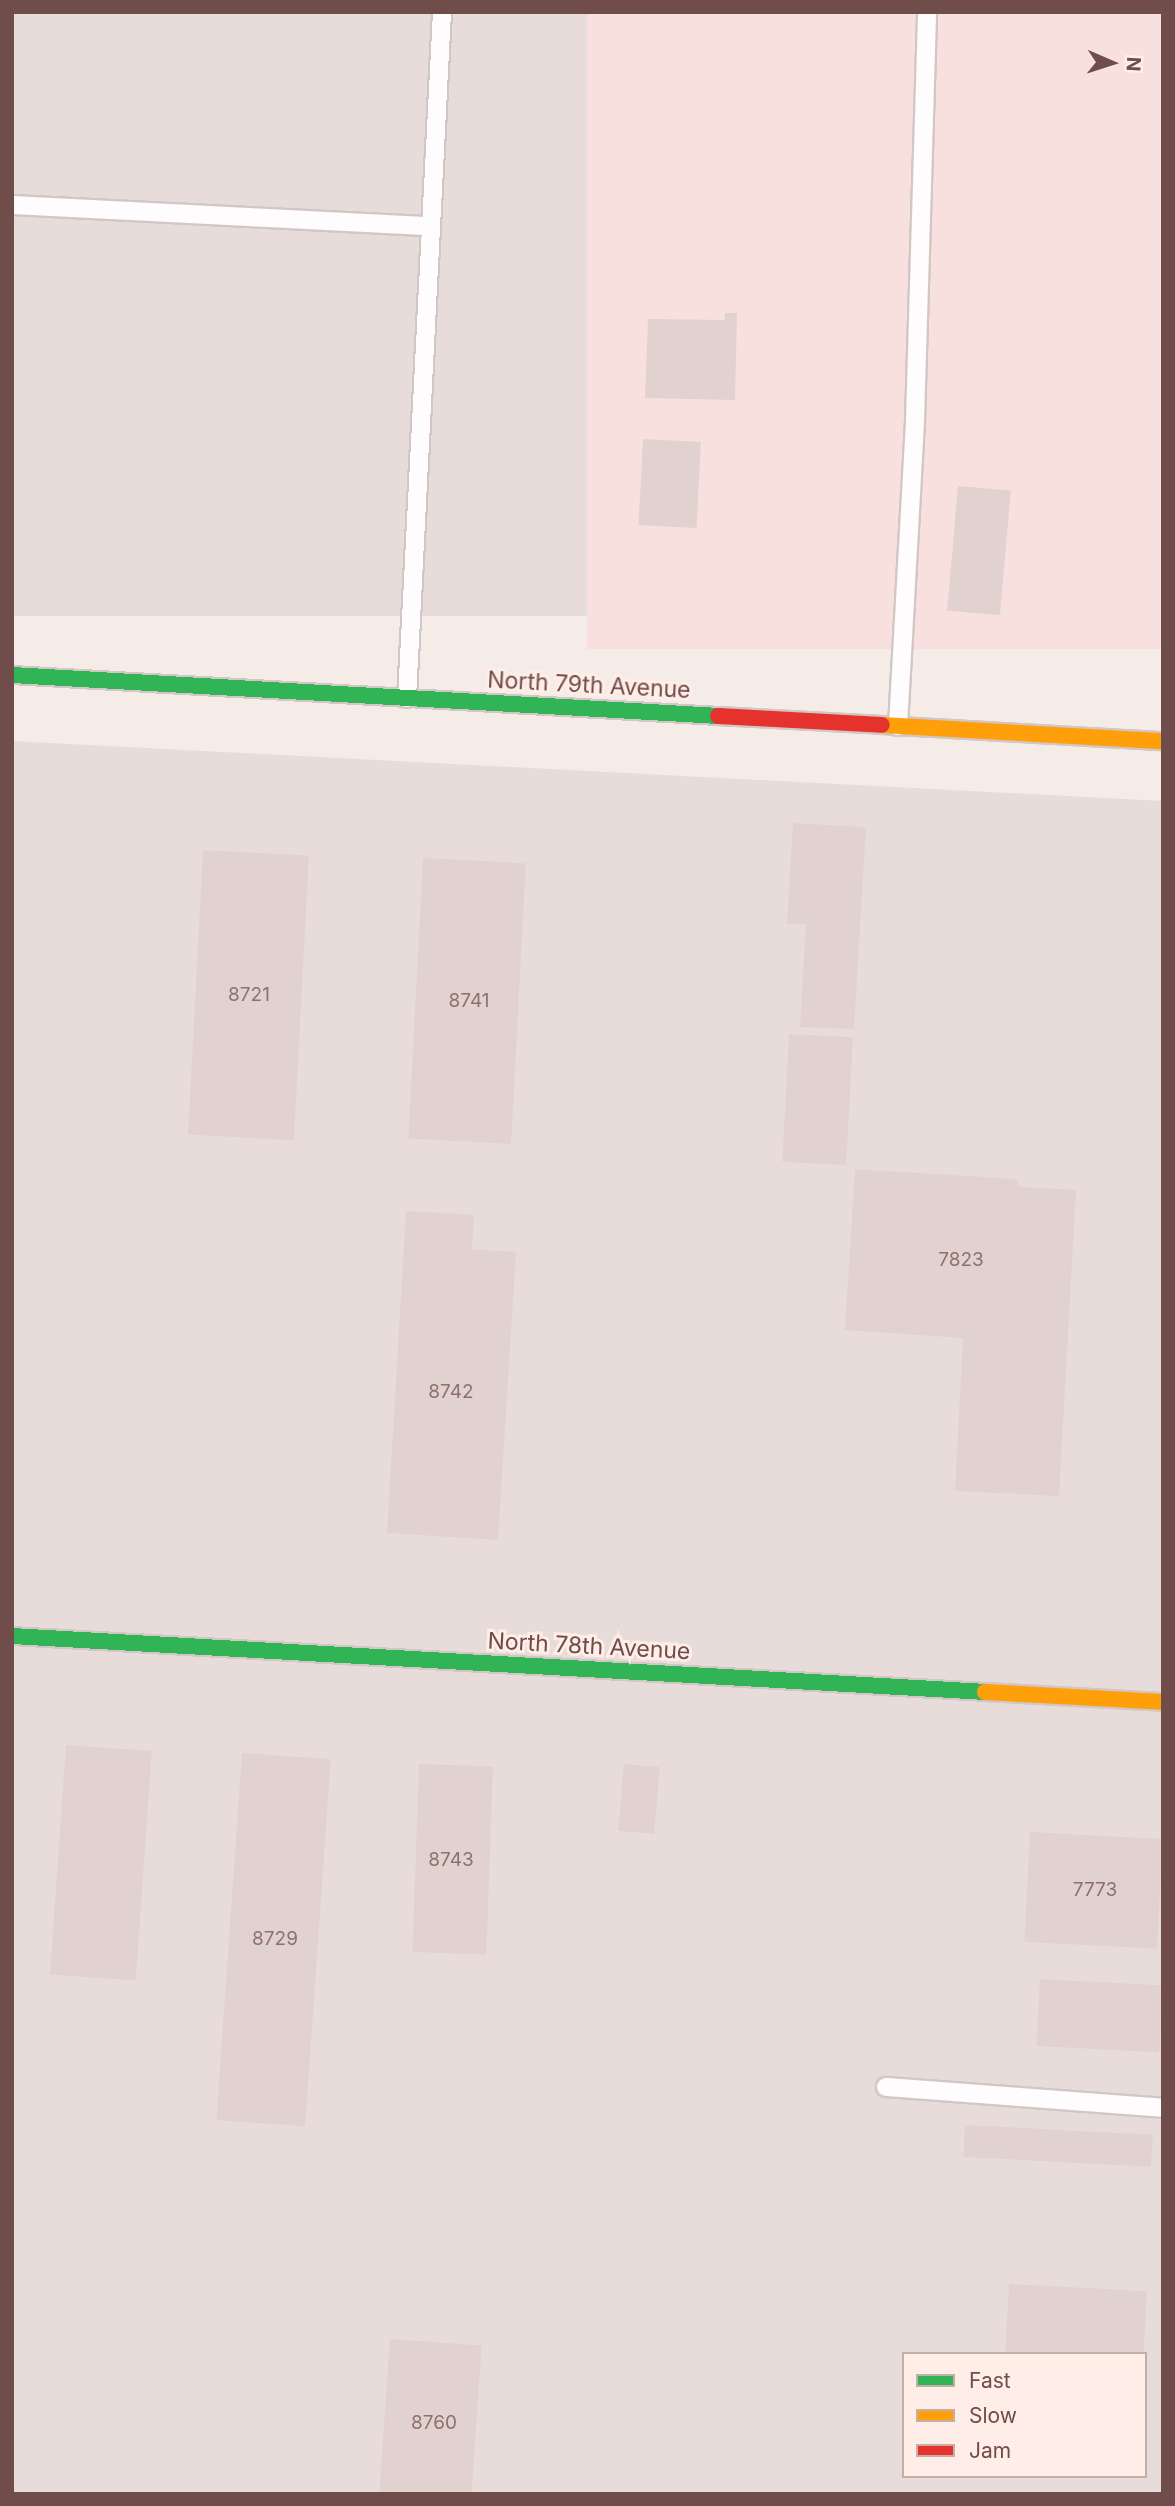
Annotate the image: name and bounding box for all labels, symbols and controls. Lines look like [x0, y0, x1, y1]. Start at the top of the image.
north arrow [1077, 28, 1147, 98]
text: N [1122, 56, 1145, 72]
street label: North 79th Avenue [487, 666, 691, 704]
house number: 8721 [228, 984, 270, 1006]
house number: 8741 [448, 990, 490, 1012]
house number: 7823 [938, 1249, 984, 1271]
house number: 8742 [428, 1381, 474, 1403]
street label: North 78th Avenue [487, 1627, 691, 1665]
house number: 8743 [428, 1849, 474, 1871]
house number: 7773 [1073, 1879, 1117, 1901]
house number: 8729 [252, 1928, 298, 1950]
legend [902, 2352, 1147, 2478]
text: Fast [969, 2368, 1011, 2393]
text: Slow [969, 2403, 1017, 2428]
house number: 8760 [411, 2412, 457, 2434]
text: Jam [969, 2438, 1011, 2463]

